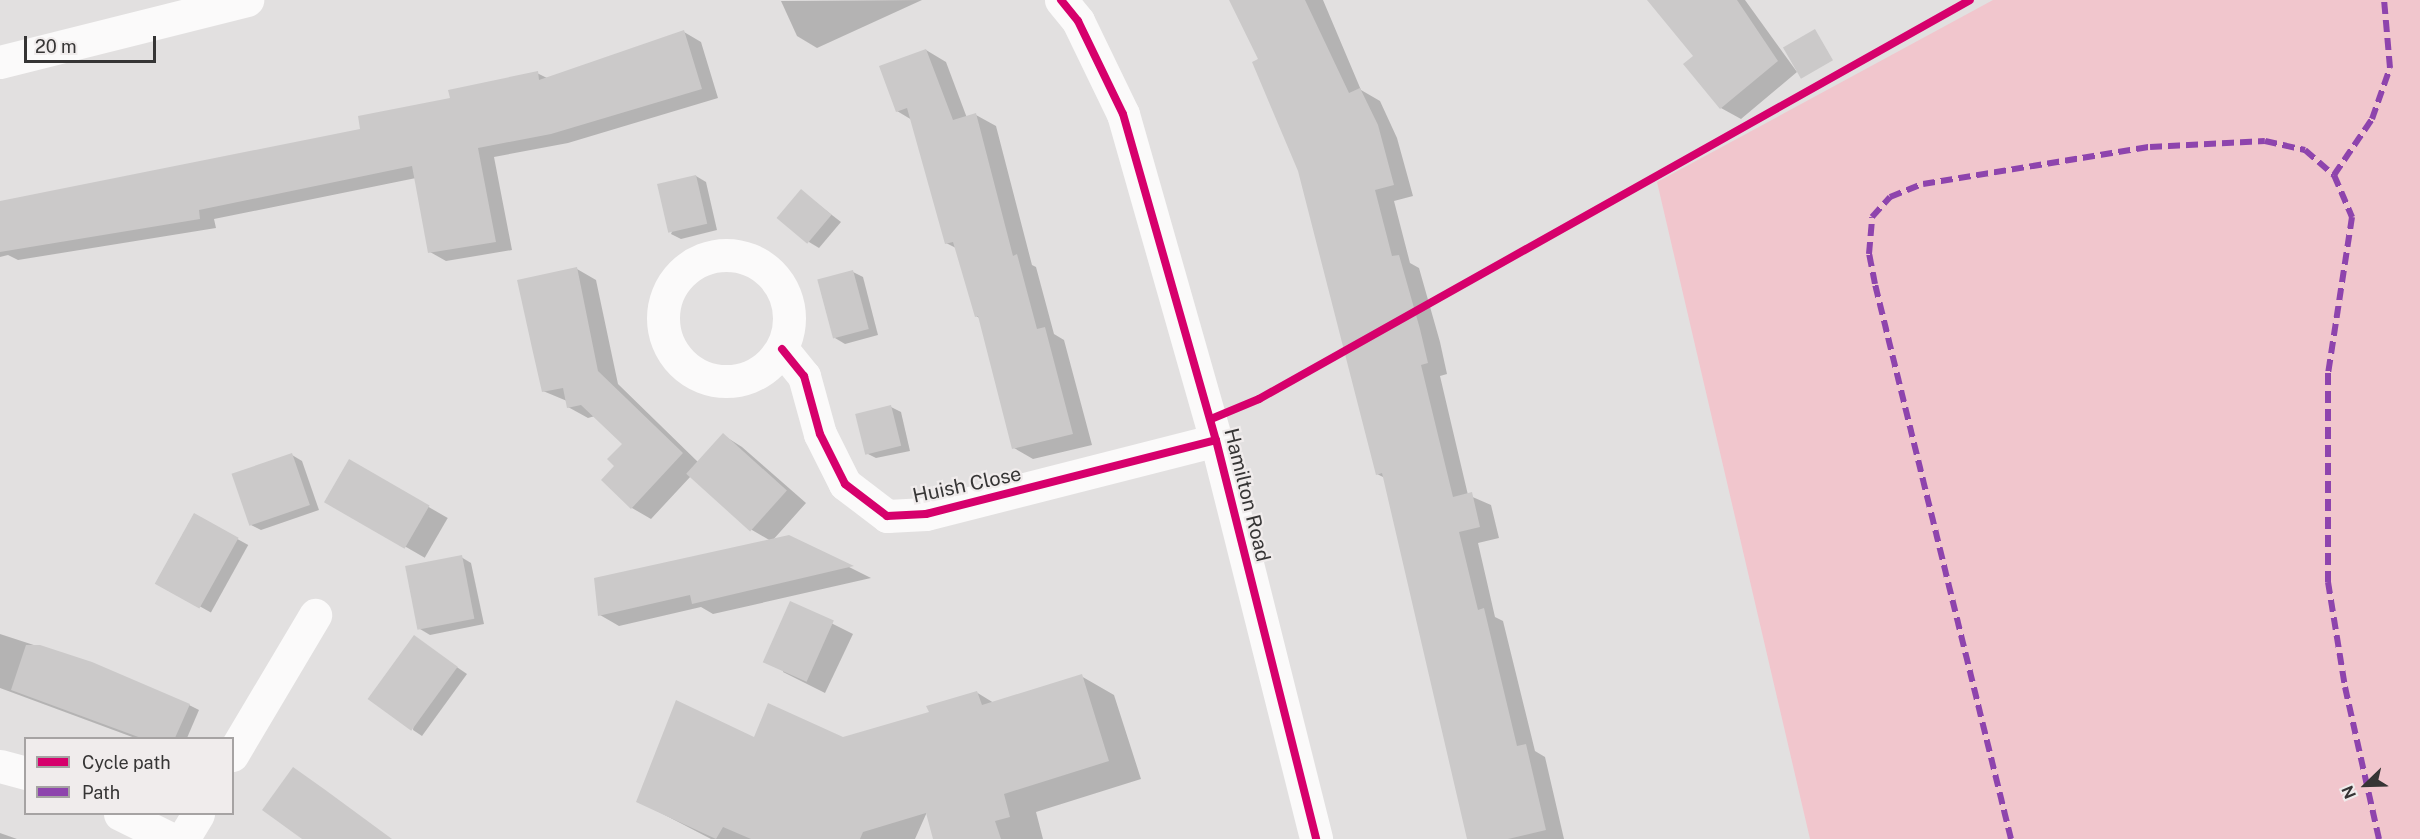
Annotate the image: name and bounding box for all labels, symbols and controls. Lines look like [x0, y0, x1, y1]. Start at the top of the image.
scale bar [27, 24, 159, 62]
text: 20 m [35, 36, 77, 57]
street label: Hamilton Road [1219, 426, 1275, 564]
street label: Huish Close [910, 462, 1024, 508]
legend [24, 737, 234, 815]
text: Cycle path [82, 752, 171, 773]
north arrow [2336, 755, 2396, 815]
text: Path [82, 782, 120, 803]
text: N [2338, 783, 2360, 802]

